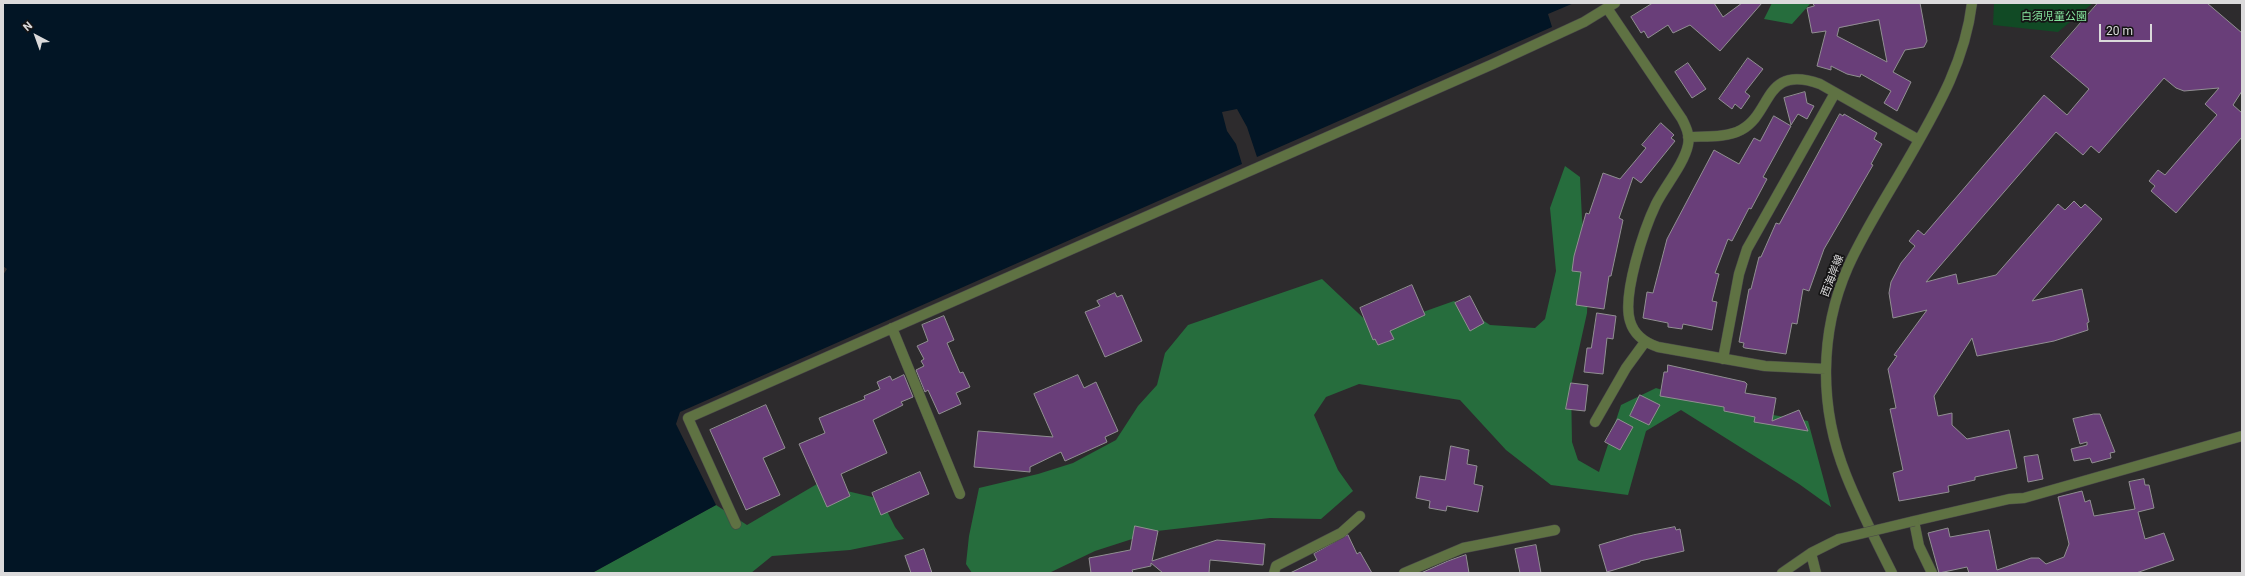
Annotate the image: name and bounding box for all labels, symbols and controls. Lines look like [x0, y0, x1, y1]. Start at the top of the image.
park label: 白須児童公園 [2021, 10, 2087, 24]
north arrow [16, 16, 56, 56]
scale bar [2101, 16, 2154, 42]
text: N [21, 19, 35, 34]
text: 20 m [2106, 24, 2133, 38]
street label: 西海岸線 [1819, 253, 1847, 299]

